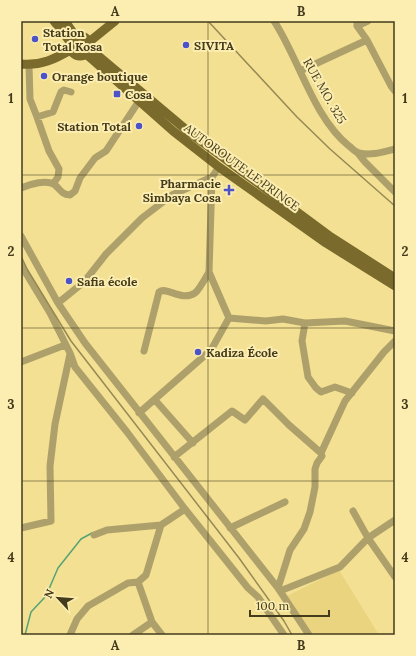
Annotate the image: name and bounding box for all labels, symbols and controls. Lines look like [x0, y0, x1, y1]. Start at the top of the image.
text: A [111, 3, 120, 20]
text: B [297, 3, 306, 20]
place label: Station Total Kosa [43, 25, 103, 54]
marker: Station Total Kosa [30, 34, 40, 44]
place label: SIVITA [194, 38, 234, 53]
marker: SIVITA [181, 40, 191, 50]
street label: RUE MO. 325 [300, 56, 350, 126]
place label: Orange boutique [52, 69, 148, 84]
marker: Orange boutique [39, 71, 49, 81]
place label: Cosa [125, 87, 153, 102]
marker: Cosa [112, 89, 122, 99]
text: 1 [8, 90, 14, 107]
text: 1 [402, 90, 408, 107]
place label: Station Total [57, 119, 131, 134]
street label: AUTOROUTE LE PRINCE [181, 119, 303, 214]
marker: Station Total [134, 121, 144, 131]
place label: Pharmacie Simbaya Cosa [143, 176, 222, 205]
marker: Pharmacie Simbaya Cosa [224, 185, 234, 195]
text: 2 [8, 243, 15, 260]
text: 2 [402, 243, 409, 260]
place label: Safia école [77, 274, 138, 289]
marker: Safia école [64, 276, 74, 286]
place label: Kadiza École [206, 345, 279, 360]
marker: Kadiza École [193, 347, 203, 357]
text: 3 [7, 396, 15, 413]
text: 3 [401, 396, 409, 413]
text: 4 [7, 549, 15, 566]
text: 4 [401, 549, 409, 566]
north arrow [38, 578, 78, 618]
text: N [41, 586, 57, 601]
scale bar [250, 592, 329, 618]
text: 100 m [256, 598, 289, 613]
text: A [111, 637, 120, 654]
text: B [297, 637, 306, 654]

